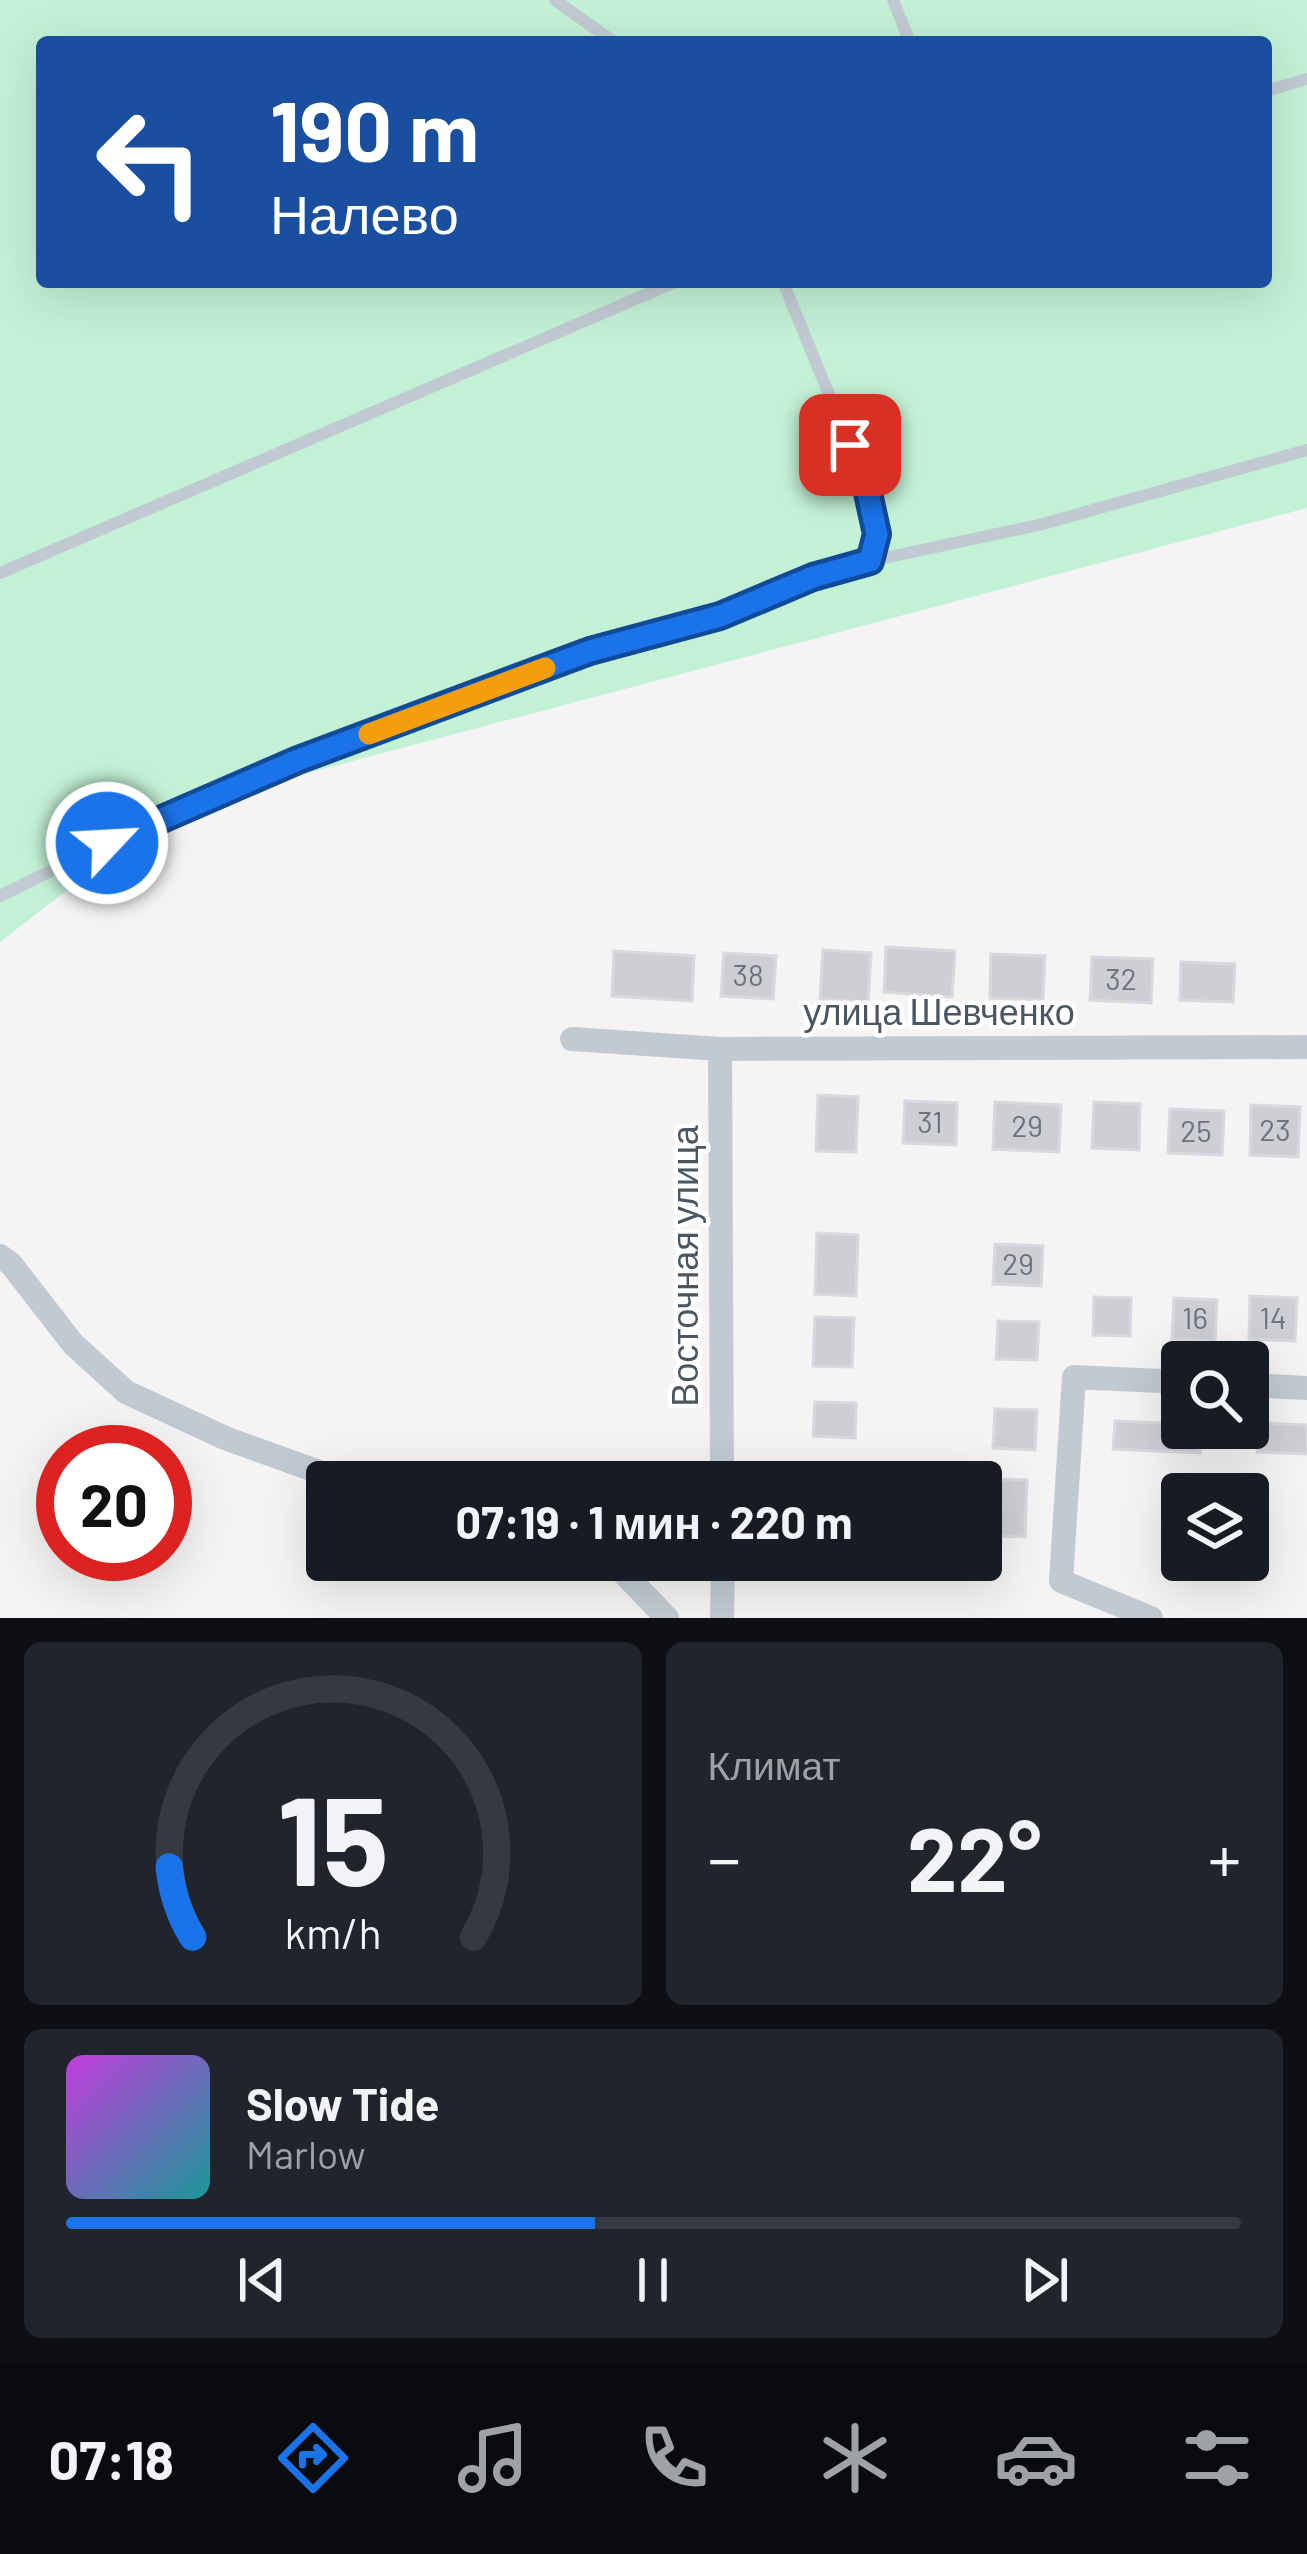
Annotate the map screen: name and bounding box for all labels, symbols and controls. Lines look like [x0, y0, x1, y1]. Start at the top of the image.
text: 190 m [270, 78, 479, 179]
icon: left [72, 84, 228, 240]
text: Налево [270, 180, 459, 245]
pin [799, 394, 901, 496]
icon: arrive [817, 412, 883, 478]
position arrow [44, 780, 170, 906]
house number: 38 [732, 956, 764, 992]
house number: 32 [1105, 960, 1137, 996]
street label: улица Шевченко [803, 989, 1075, 1033]
house number: 31 [917, 1103, 943, 1139]
house number: 29 [1011, 1107, 1043, 1143]
house number: 23 [1259, 1111, 1291, 1147]
house number: 25 [1180, 1112, 1212, 1148]
street label: Восточная улица [662, 1124, 706, 1407]
house number: 29 [1002, 1245, 1034, 1281]
house number: 16 [1182, 1299, 1208, 1335]
house number: 14 [1259, 1299, 1287, 1335]
map controls [1161, 1341, 1269, 1581]
button: search [1161, 1341, 1269, 1449]
speed limit sign: 20 [36, 1425, 192, 1581]
button: layers [1161, 1473, 1269, 1581]
text: 07:19 · 1 мин · 220 m [455, 1494, 853, 1548]
text: Климат [708, 1741, 840, 1788]
text: 15 [277, 1761, 388, 1911]
text: 22° [907, 1802, 1042, 1910]
text: − [708, 1817, 741, 1896]
text: + [1208, 1817, 1241, 1896]
text: km/h [284, 1905, 381, 1957]
text: Slow Tide [246, 2076, 439, 2130]
text: Marlow [246, 2130, 366, 2177]
icon: previous [229, 2247, 295, 2313]
icon: pause [620, 2247, 686, 2313]
icon: next [1012, 2247, 1078, 2313]
icon: directions [271, 2416, 355, 2500]
icon: music [451, 2416, 535, 2500]
icon: phone [632, 2416, 716, 2500]
icon: climate [813, 2416, 897, 2500]
icon: car [994, 2416, 1078, 2500]
icon: filters [1175, 2416, 1259, 2500]
text: 07:18 [48, 2426, 174, 2491]

